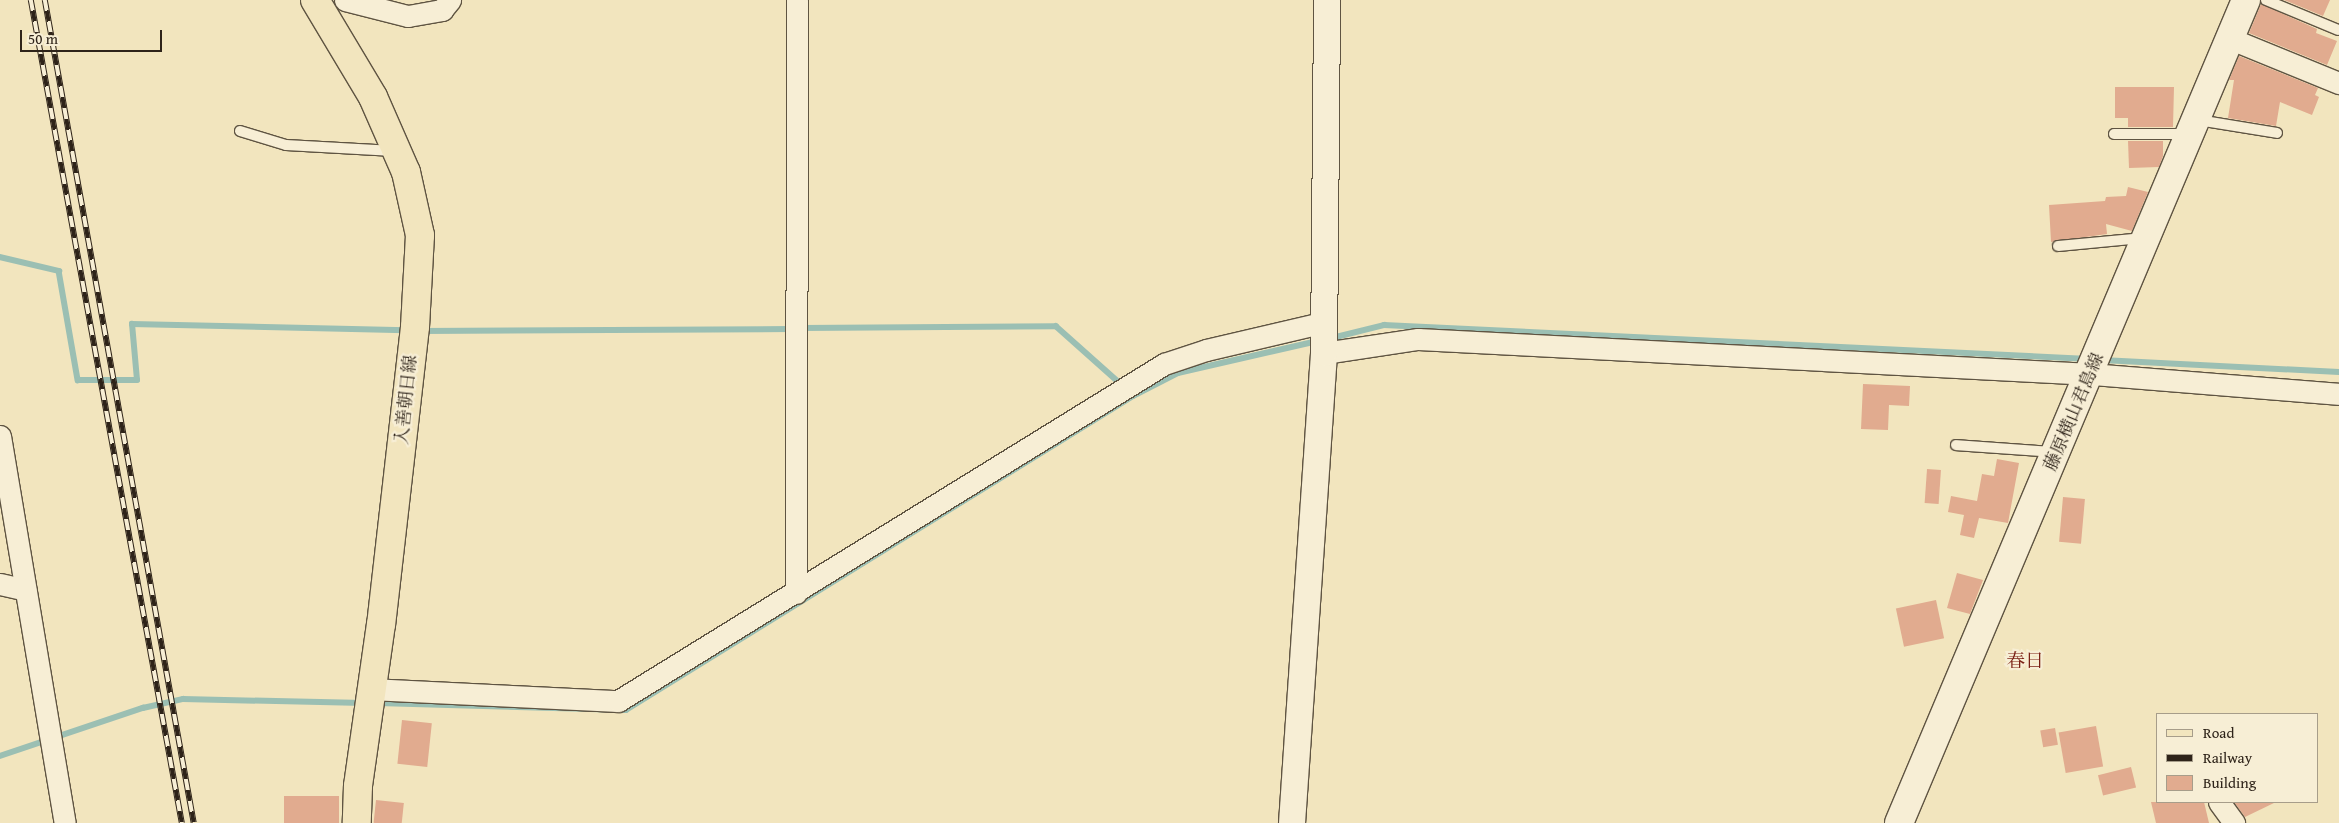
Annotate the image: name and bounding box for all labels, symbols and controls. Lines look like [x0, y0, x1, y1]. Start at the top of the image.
scale bar [22, 20, 165, 52]
text: 50 m [28, 28, 58, 49]
street label: 藤原横山君島線 [2039, 350, 2109, 474]
street label: 入善朝日線 [391, 354, 421, 446]
district label: 春日 [2006, 650, 2044, 672]
legend [2156, 713, 2319, 803]
text: Road [2203, 722, 2234, 743]
text: Railway [2203, 747, 2252, 768]
text: Building [2203, 772, 2256, 793]

